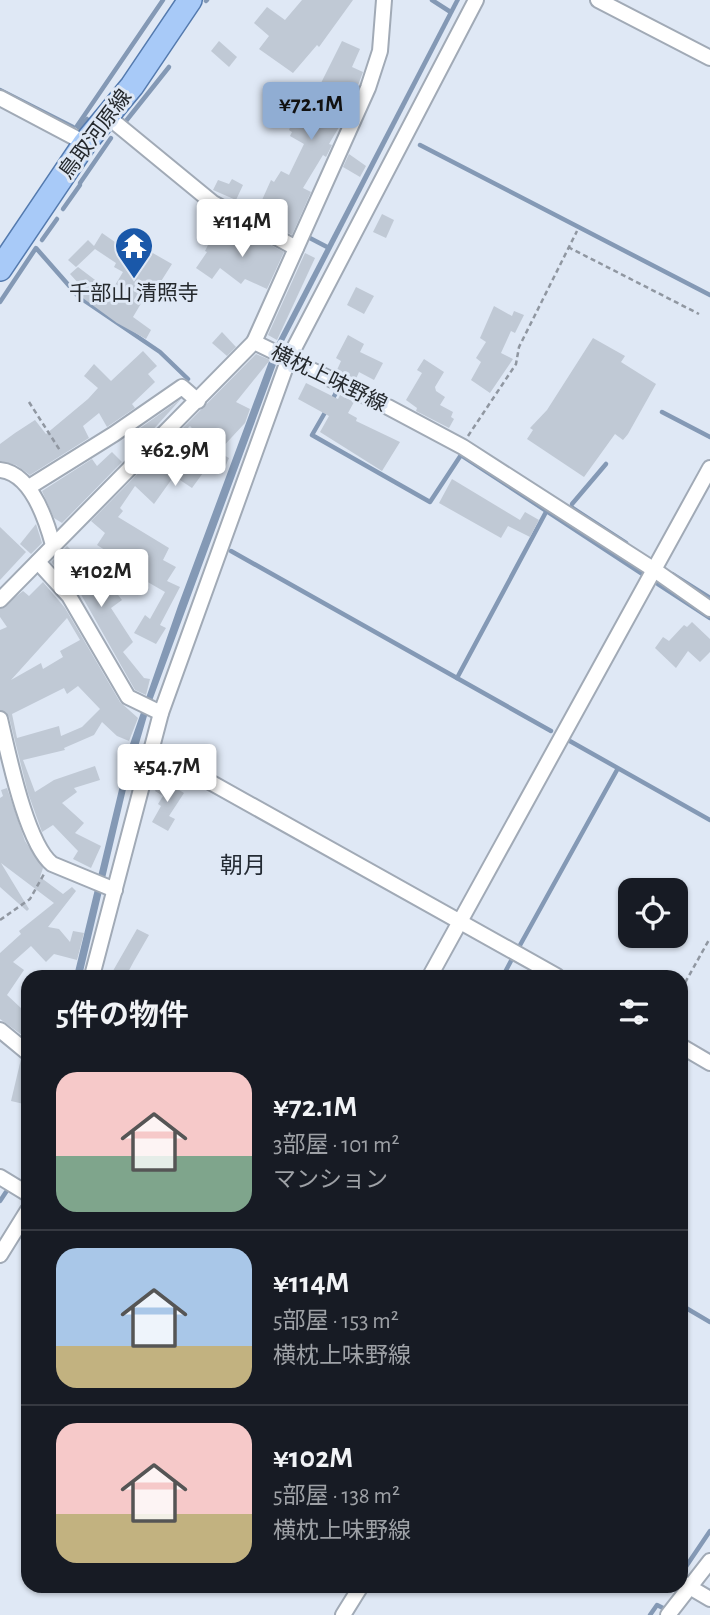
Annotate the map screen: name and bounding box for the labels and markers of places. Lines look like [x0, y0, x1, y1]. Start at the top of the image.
pin: ¥72.1M [254, 82, 368, 142]
pin: ¥114M [193, 200, 291, 259]
temple icon: 千部山 清照寺 [113, 225, 155, 280]
place label: 千部山 清照寺 [69, 282, 199, 304]
pin: ¥62.9M [118, 428, 232, 488]
pin: ¥102M [52, 550, 150, 609]
pin: ¥54.7M [110, 744, 224, 804]

